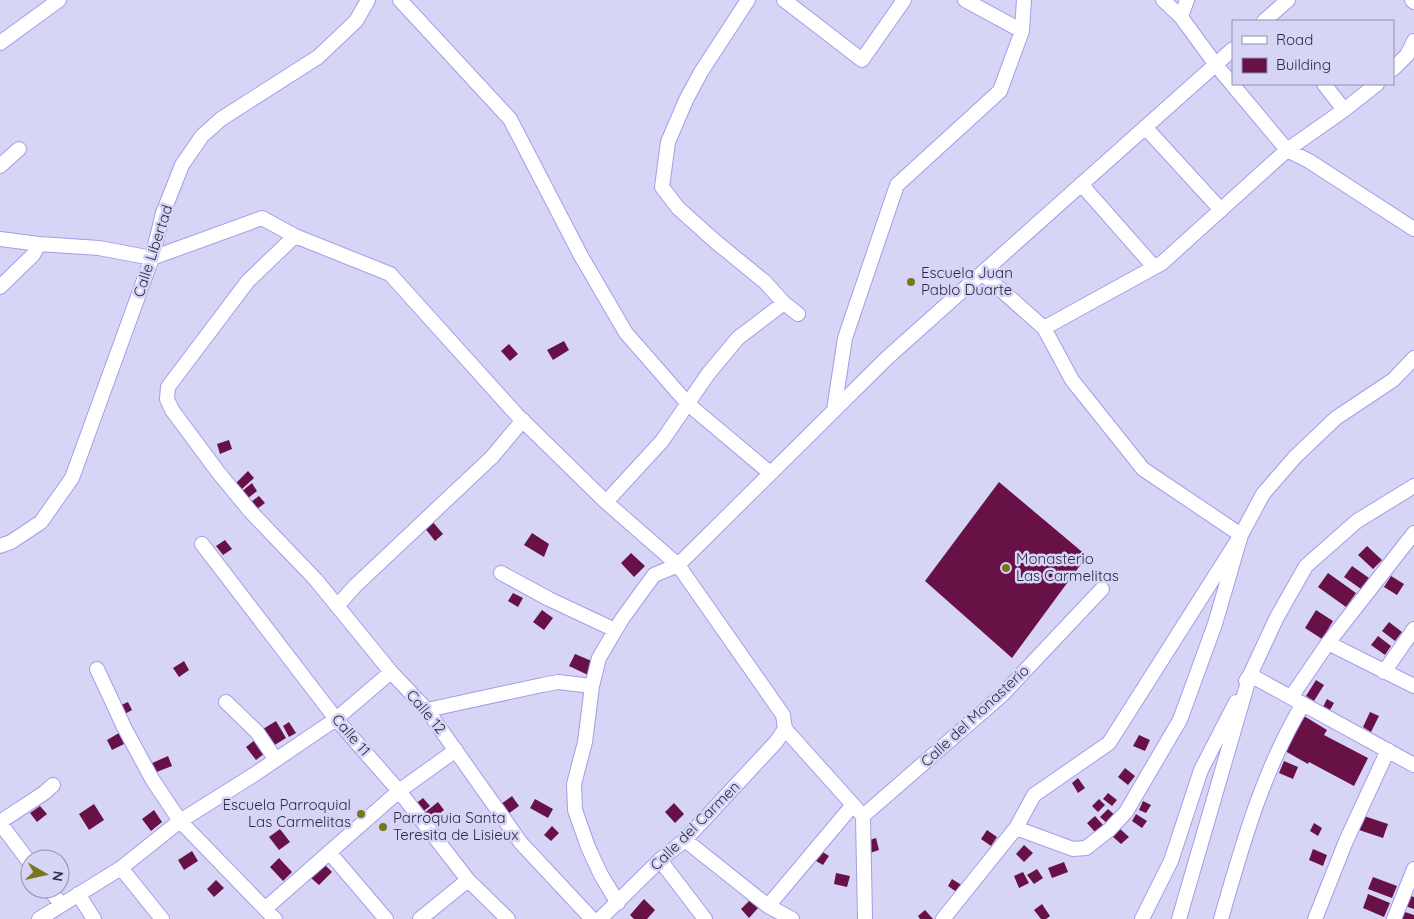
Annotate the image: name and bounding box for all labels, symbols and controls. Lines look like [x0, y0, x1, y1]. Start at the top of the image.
legend [1232, 20, 1394, 85]
text: Road [1276, 30, 1313, 49]
text: Building [1276, 55, 1331, 74]
street label: Calle Libertad [129, 202, 176, 299]
place label: Escuela Juan Pablo Duarte [921, 263, 1013, 299]
marker: Escuela Juan Pablo Duarte [905, 276, 917, 288]
place label: Monasterio Las Carmelitas [1016, 549, 1119, 585]
marker: Monasterio Las Carmelitas [1000, 562, 1012, 574]
street label: Calle del Monasterio [917, 661, 1033, 771]
street label: Calle 12 [402, 686, 450, 738]
street label: Calle 11 [328, 710, 375, 760]
street label: Calle del Carmen [646, 777, 743, 874]
place label: Escuela Parroquial Las Carmelitas [222, 795, 351, 831]
marker: Escuela Parroquial Las Carmelitas [355, 808, 367, 820]
place label: Parroquia Santa Teresita de Lisieux [393, 808, 519, 844]
marker: Parroquia Santa Teresita de Lisieux [377, 821, 389, 833]
north arrow [20, 849, 70, 899]
text: N [48, 870, 68, 883]

